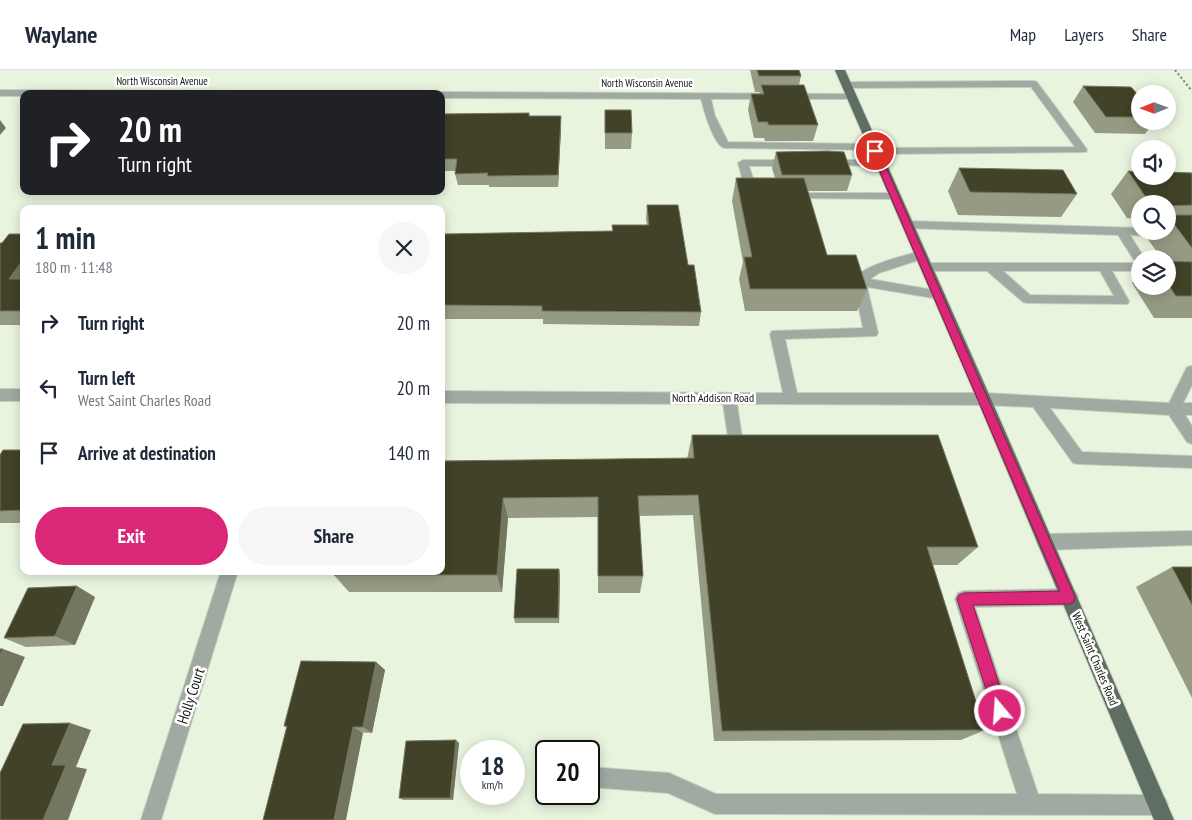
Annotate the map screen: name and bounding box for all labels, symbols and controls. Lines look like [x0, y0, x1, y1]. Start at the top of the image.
text: Waylane [25, 19, 98, 50]
text: Map [1010, 23, 1036, 46]
text: Layers [1064, 23, 1104, 46]
text: Share [1132, 23, 1167, 46]
street label: North Wisconsin Avenue [116, 74, 208, 88]
street label: North Wisconsin Avenue [601, 76, 693, 90]
north arrow [1131, 85, 1176, 130]
map controls [1131, 85, 1176, 295]
text: 20 m [118, 106, 182, 152]
icon: right [35, 110, 100, 175]
pin [854, 130, 896, 172]
icon: arrive [861, 137, 889, 165]
button: sound [1131, 140, 1176, 185]
text: Turn right [118, 150, 192, 178]
button: search [1131, 195, 1176, 240]
text: 1 min [35, 218, 96, 257]
button: close [378, 222, 430, 274]
button: layers [1131, 250, 1176, 295]
text: 180 m · 11:48 [35, 257, 113, 277]
icon: right [35, 309, 63, 337]
text: Turn right [78, 311, 144, 335]
text: 20 m [397, 311, 430, 335]
text: Turn left [78, 366, 135, 390]
icon: left [35, 374, 63, 402]
text: 20 m [397, 376, 430, 400]
text: West Saint Charles Road [78, 390, 211, 410]
street label: North Addison Road [672, 390, 754, 405]
icon: arrive [35, 439, 63, 467]
text: Arrive at destination [78, 441, 216, 465]
text: 140 m [388, 441, 430, 465]
button: Exit [35, 507, 228, 565]
button: Share [238, 507, 430, 565]
street label: West Saint Charles Road [1069, 610, 1122, 708]
street label: Holly Court [173, 665, 209, 726]
position arrow [973, 684, 1025, 736]
speed limit sign: 20 [535, 740, 600, 805]
text: 18 [481, 750, 504, 782]
text: km/h [482, 777, 503, 792]

